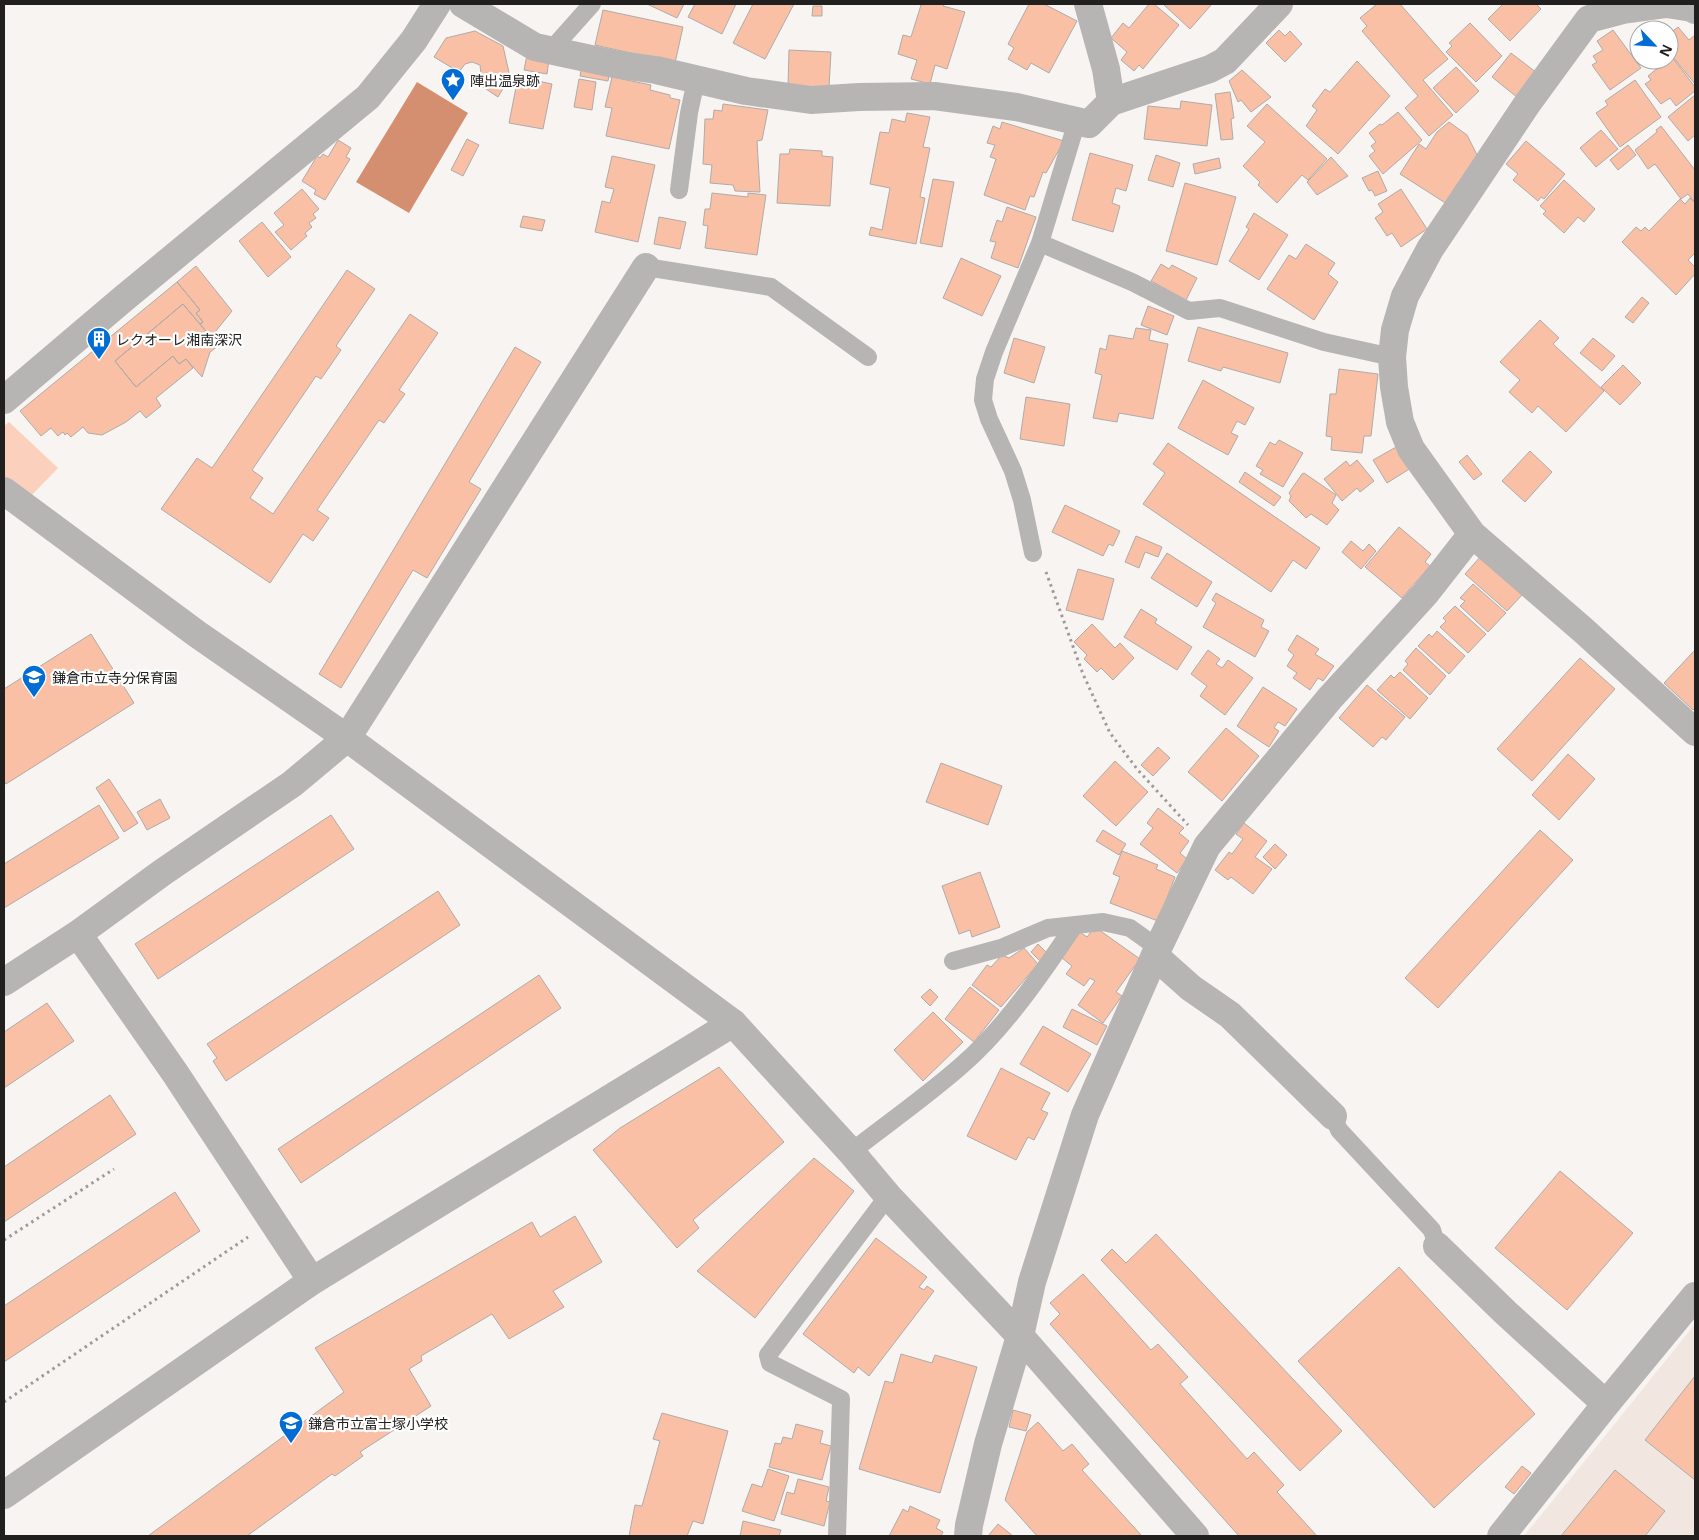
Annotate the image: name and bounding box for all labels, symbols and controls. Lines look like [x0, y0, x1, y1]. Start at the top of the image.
north arrow [1629, 20, 1679, 70]
text: N [1655, 42, 1677, 60]
place icon: 陣出温泉跡 [440, 67, 466, 101]
place label: 陣出温泉跡 [470, 71, 540, 90]
building icon: レクオーレ湘南深沢 [86, 326, 112, 360]
place label: レクオーレ湘南深沢 [116, 330, 242, 349]
school or university icon: 鎌倉市立寺分保育園 [21, 664, 47, 698]
place label: 鎌倉市立寺分保育園 [52, 668, 178, 687]
school or university icon: 鎌倉市立富士塚小学校 [278, 1410, 304, 1444]
place label: 鎌倉市立富士塚小学校 [308, 1414, 448, 1433]

